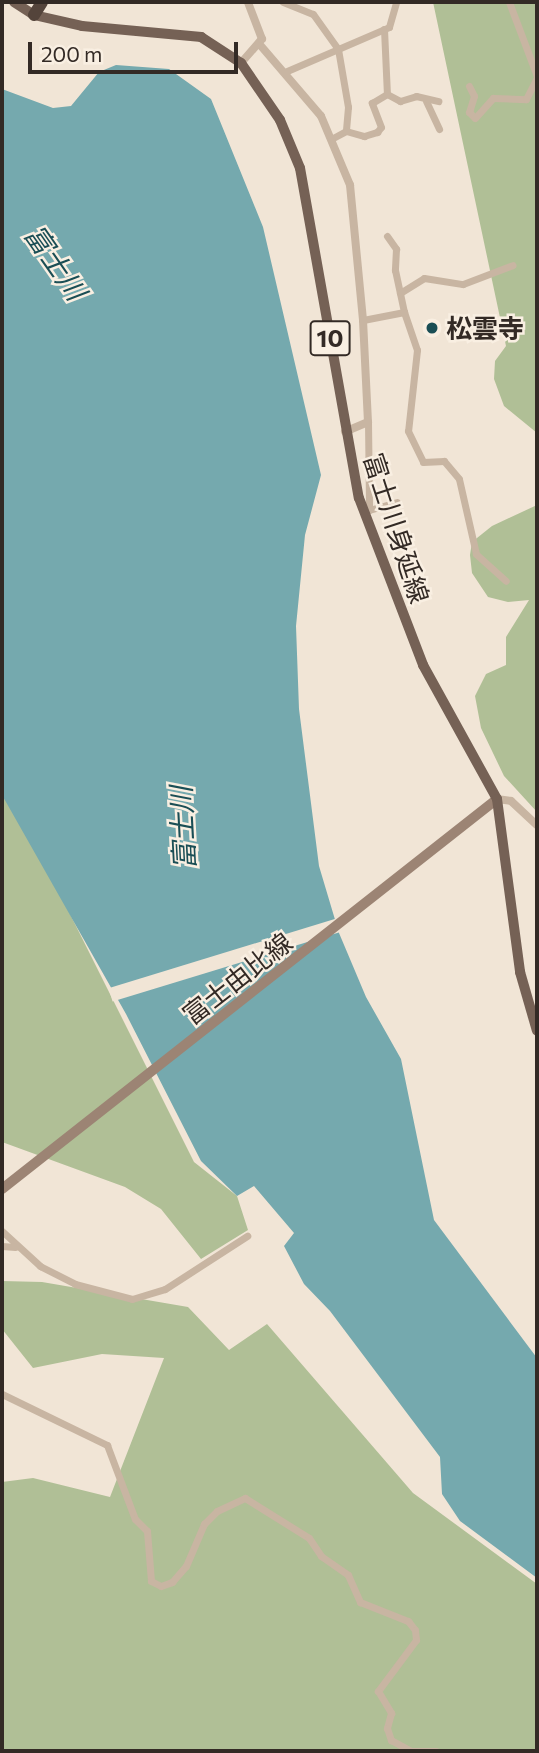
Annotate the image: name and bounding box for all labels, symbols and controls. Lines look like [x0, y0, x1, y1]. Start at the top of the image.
scale bar [32, 28, 242, 72]
text: 200 m [41, 41, 102, 66]
water label: 富士川 [18, 218, 94, 306]
place label: 松雲寺 [446, 312, 524, 344]
road number: 10 [309, 318, 351, 358]
marker: 松雲寺 [424, 320, 440, 336]
street label: 富士川身延線 [358, 449, 436, 607]
water label: 富士川 [163, 785, 201, 871]
street label: 富士由比線 [176, 926, 298, 1030]

